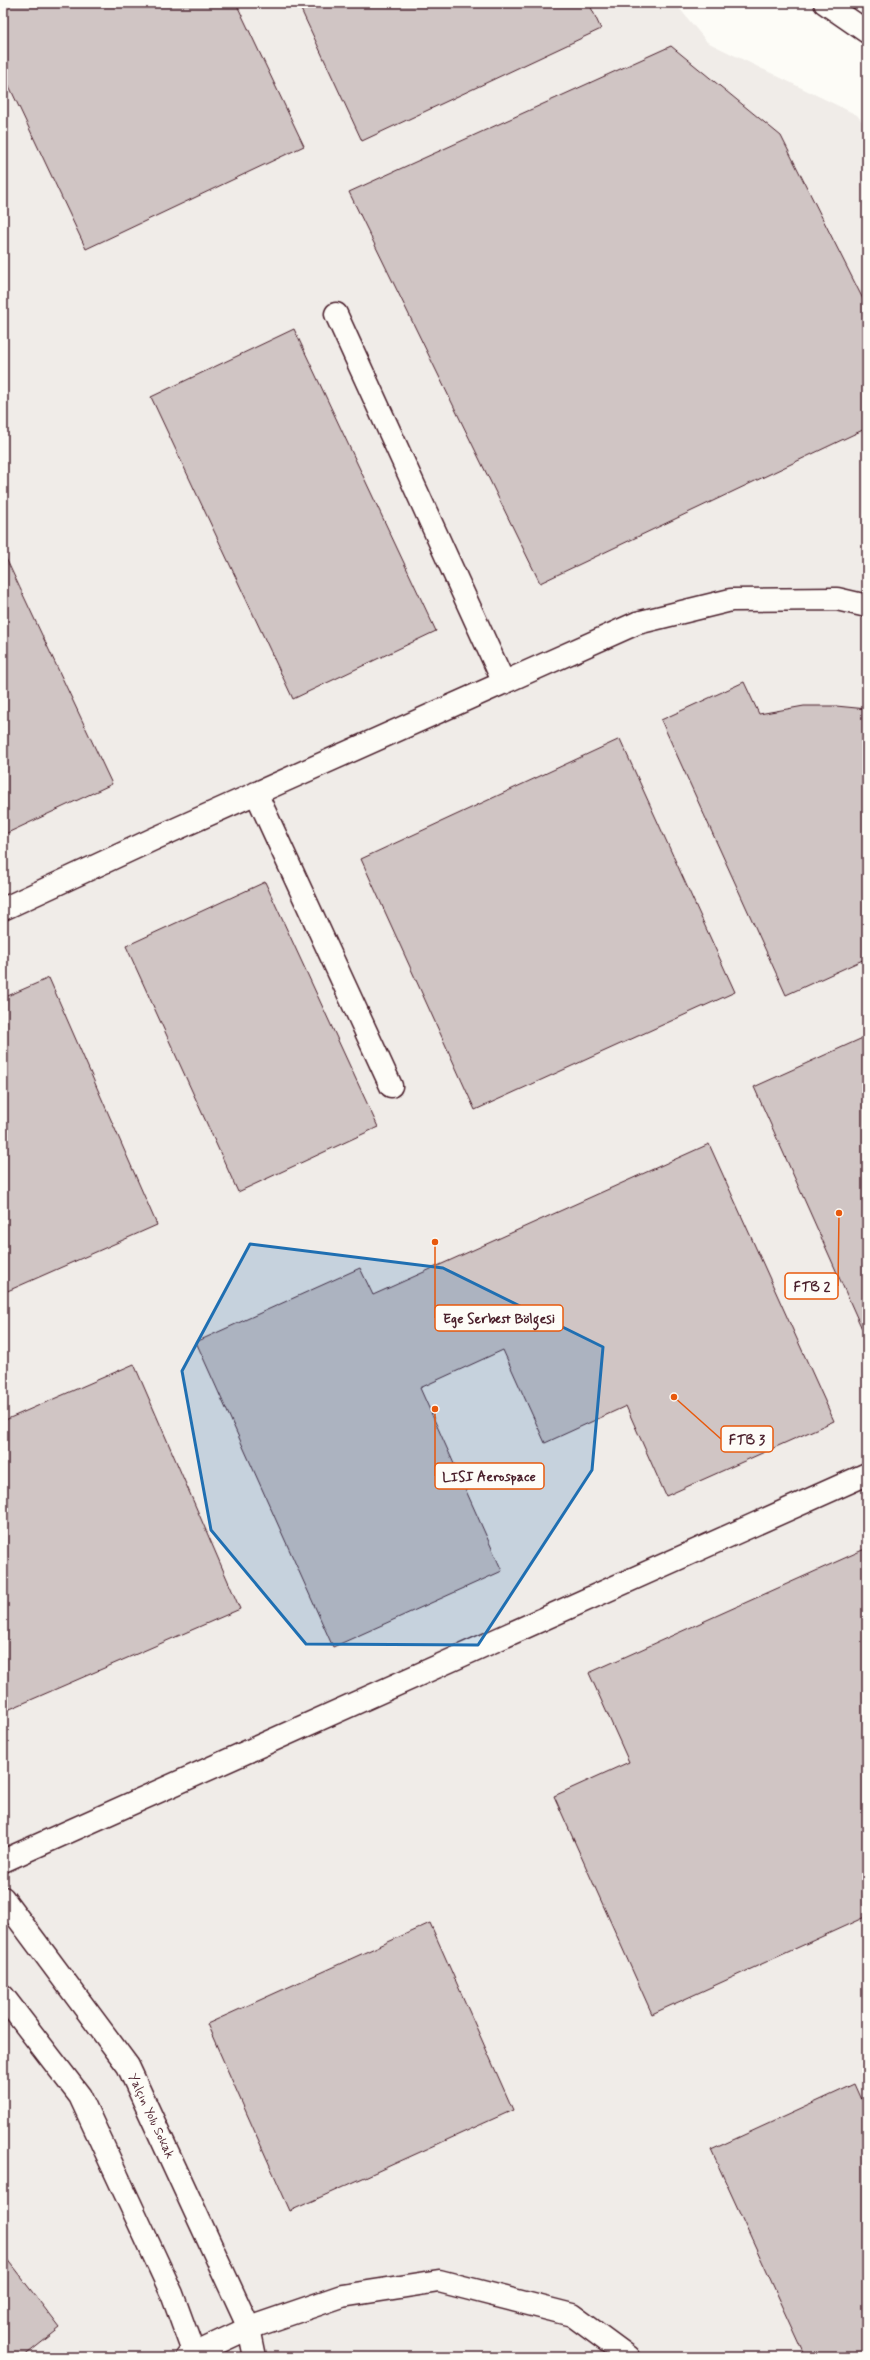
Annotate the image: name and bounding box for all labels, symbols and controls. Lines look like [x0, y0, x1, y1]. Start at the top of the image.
callout: FTB 2 [785, 1273, 838, 1299]
text: FTB 2 [794, 1278, 831, 1296]
callout: Ege Serbest Bölgesi [435, 1305, 563, 1331]
text: Ege Serbest Bölgesi [443, 1310, 555, 1331]
callout: FTB 3 [721, 1426, 773, 1452]
text: FTB 3 [729, 1431, 766, 1449]
callout: LISI Aerospace [435, 1463, 544, 1489]
text: LISI Aerospace [442, 1468, 536, 1486]
street label: Yalçın Yolu Sokak [124, 2071, 178, 2162]

